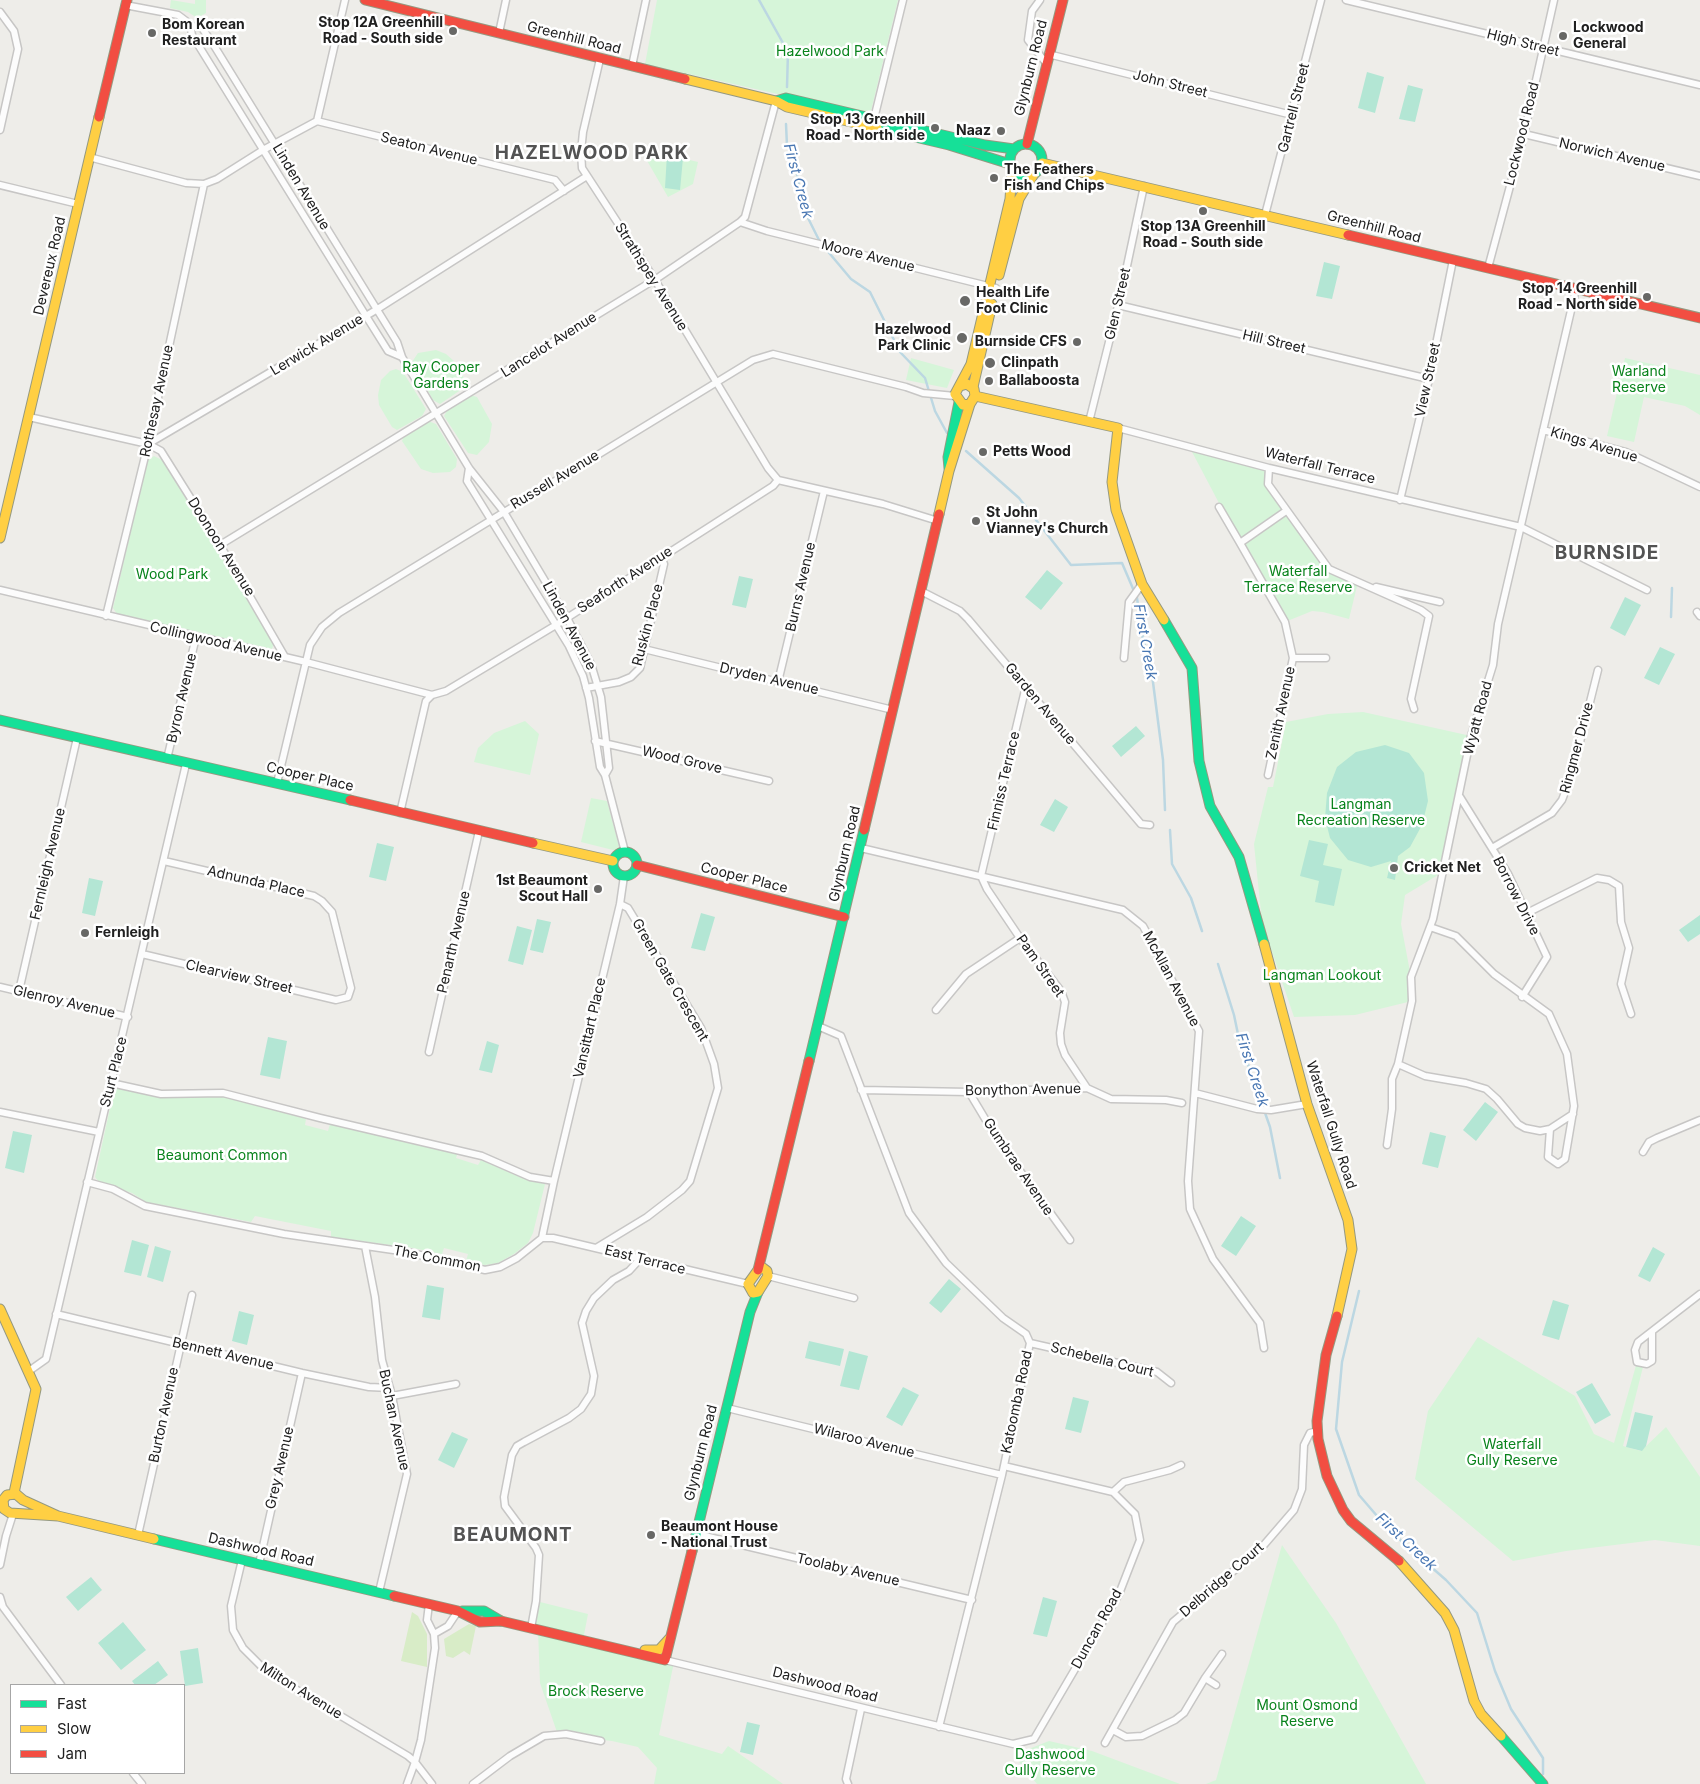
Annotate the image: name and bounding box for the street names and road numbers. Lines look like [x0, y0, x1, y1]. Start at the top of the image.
street label: Greenhill Road [525, 18, 623, 58]
street label: Glynburn Road [1011, 18, 1051, 118]
street label: High Street [1485, 26, 1561, 60]
street label: Gartrell Street [1275, 61, 1313, 155]
street label: John Street [1131, 67, 1209, 101]
street label: Lockwood Road [1501, 80, 1543, 188]
street label: Seaton Avenue [379, 129, 479, 169]
street label: Norwich Avenue [1557, 135, 1667, 175]
street label: Linden Avenue [269, 141, 333, 233]
street label: Greenhill Road [1325, 207, 1423, 247]
street label: Devereux Road [31, 215, 69, 317]
street label: Strathspey Avenue [611, 220, 691, 334]
street label: Moore Avenue [820, 236, 916, 276]
street label: Glen Street [1102, 266, 1134, 342]
street label: Lancelot Avenue [498, 309, 600, 381]
street label: Lerwick Avenue [268, 311, 366, 379]
street label: Hill Street [1241, 327, 1307, 357]
street label: View Street [1412, 341, 1444, 419]
street label: Rothesay Avenue [137, 343, 177, 459]
street label: Kings Avenue [1548, 424, 1640, 466]
street label: Waterfall Terrace [1263, 444, 1377, 488]
street label: Russell Avenue [508, 447, 602, 513]
street label: Doonoon Avenue [184, 494, 258, 600]
street label: Burns Avenue [783, 540, 819, 634]
street label: Seaforth Avenue [574, 543, 676, 617]
street label: Linden Avenue [539, 579, 599, 673]
street label: Ruskin Place [629, 582, 667, 668]
street label: Collingwood Avenue [148, 619, 284, 665]
street label: Byron Avenue [163, 651, 201, 745]
street label: Dryden Avenue [718, 659, 820, 699]
street label: Garden Avenue [1001, 660, 1079, 748]
street label: Zenith Avenue [1263, 665, 1299, 761]
street label: Wyatt Road [1460, 679, 1496, 757]
street label: Ringmer Drive [1557, 701, 1597, 795]
street label: Finniss Terrace [984, 730, 1024, 832]
street label: Wood Grove [640, 743, 724, 777]
street label: Cooper Place [265, 759, 355, 795]
street label: Glynburn Road [826, 804, 864, 904]
street label: Fernleigh Avenue [27, 806, 69, 922]
street label: Borrow Drive [1489, 854, 1543, 938]
street label: Cooper Place [699, 859, 789, 897]
street label: Adnunda Place [206, 863, 306, 901]
street label: Penarth Avenue [434, 889, 474, 995]
street label: Green Gate Crescent [628, 916, 712, 1044]
street label: McAllan Avenue [1139, 928, 1203, 1030]
street label: Pam Street [1012, 931, 1068, 1001]
street label: Clearview Street [184, 957, 294, 997]
street label: Vansittart Place [570, 976, 610, 1080]
street label: Glenroy Avenue [11, 982, 117, 1022]
street label: Sturt Place [97, 1035, 131, 1109]
street label: Waterfall Gully Road [1302, 1059, 1360, 1191]
street label: Bonython Avenue [965, 1081, 1081, 1099]
street label: Gumbrae Avenue [979, 1115, 1057, 1219]
street label: The Common [392, 1242, 482, 1276]
street label: East Terrace [603, 1242, 687, 1278]
street label: Bennett Avenue [170, 1334, 276, 1374]
street label: Schebella Court [1049, 1339, 1155, 1381]
street label: Katoomba Road [998, 1349, 1036, 1455]
street label: Burton Avenue [146, 1366, 182, 1464]
street label: Buchan Avenue [375, 1368, 413, 1472]
street label: Glynburn Road [681, 1403, 721, 1503]
street label: Wilaroo Avenue [812, 1420, 916, 1462]
street label: Grey Avenue [262, 1425, 298, 1511]
street label: Dashwood Road [207, 1530, 315, 1570]
street label: Delbridge Court [1177, 1539, 1267, 1621]
street label: Toolaby Avenue [795, 1550, 901, 1590]
street label: Duncan Road [1068, 1586, 1126, 1672]
street label: Milton Avenue [257, 1659, 345, 1723]
street label: Dashwood Road [771, 1664, 879, 1706]

